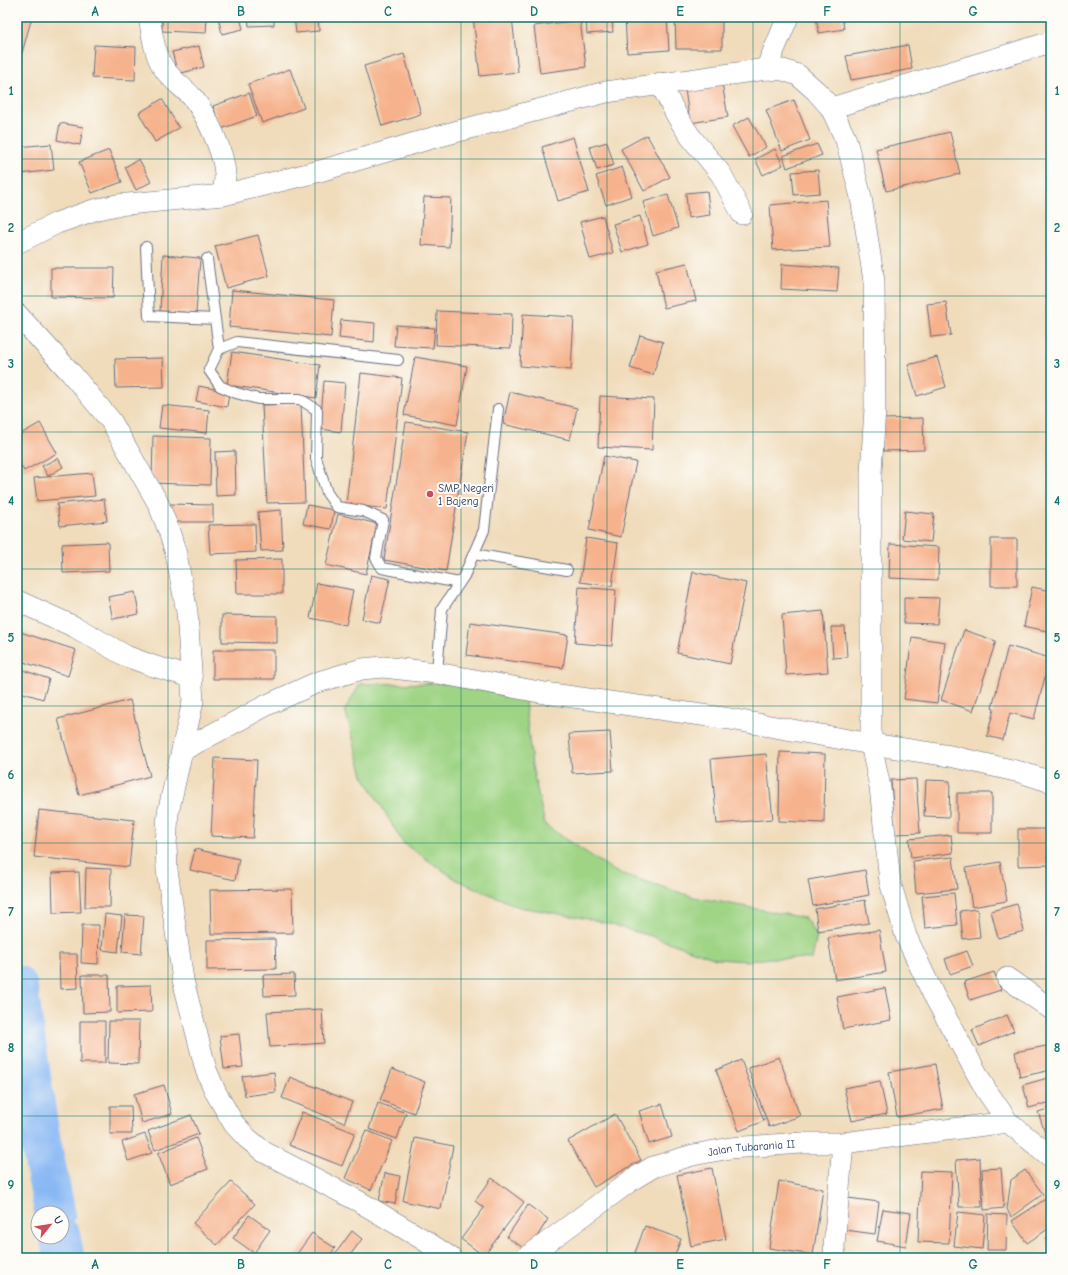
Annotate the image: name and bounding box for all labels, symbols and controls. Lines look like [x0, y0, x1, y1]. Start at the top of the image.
text: A [91, 4, 99, 19]
text: B [237, 4, 245, 19]
text: C [384, 4, 392, 19]
text: D [530, 4, 538, 19]
text: E [676, 4, 684, 19]
text: F [823, 4, 831, 19]
text: G [968, 4, 978, 19]
text: 1 [8, 83, 14, 98]
text: 1 [1054, 83, 1060, 98]
text: 2 [8, 220, 14, 235]
text: 2 [1054, 220, 1060, 235]
text: 3 [8, 356, 14, 371]
text: 3 [1054, 356, 1060, 371]
place label: SMP Negeri 1 Bajeng [438, 482, 494, 508]
marker: SMP Negeri 1 Bajeng [425, 489, 435, 499]
text: 4 [8, 493, 14, 508]
text: 4 [1054, 493, 1060, 508]
text: 5 [8, 630, 15, 645]
text: 5 [1054, 630, 1061, 645]
text: 6 [8, 767, 15, 782]
text: 6 [1054, 767, 1061, 782]
text: 7 [8, 904, 14, 919]
text: 7 [1054, 904, 1060, 919]
text: 8 [8, 1040, 14, 1055]
text: 8 [1054, 1040, 1060, 1055]
street label: Jalan Tubarania II [707, 1137, 796, 1159]
text: 9 [8, 1177, 15, 1192]
text: 9 [1054, 1177, 1061, 1192]
north arrow [30, 1205, 70, 1245]
text: U [51, 1214, 66, 1227]
text: A [91, 1257, 99, 1272]
text: B [237, 1257, 245, 1272]
text: C [384, 1257, 392, 1272]
text: D [530, 1257, 538, 1272]
text: E [676, 1257, 684, 1272]
text: F [823, 1257, 831, 1272]
text: G [968, 1257, 978, 1272]

